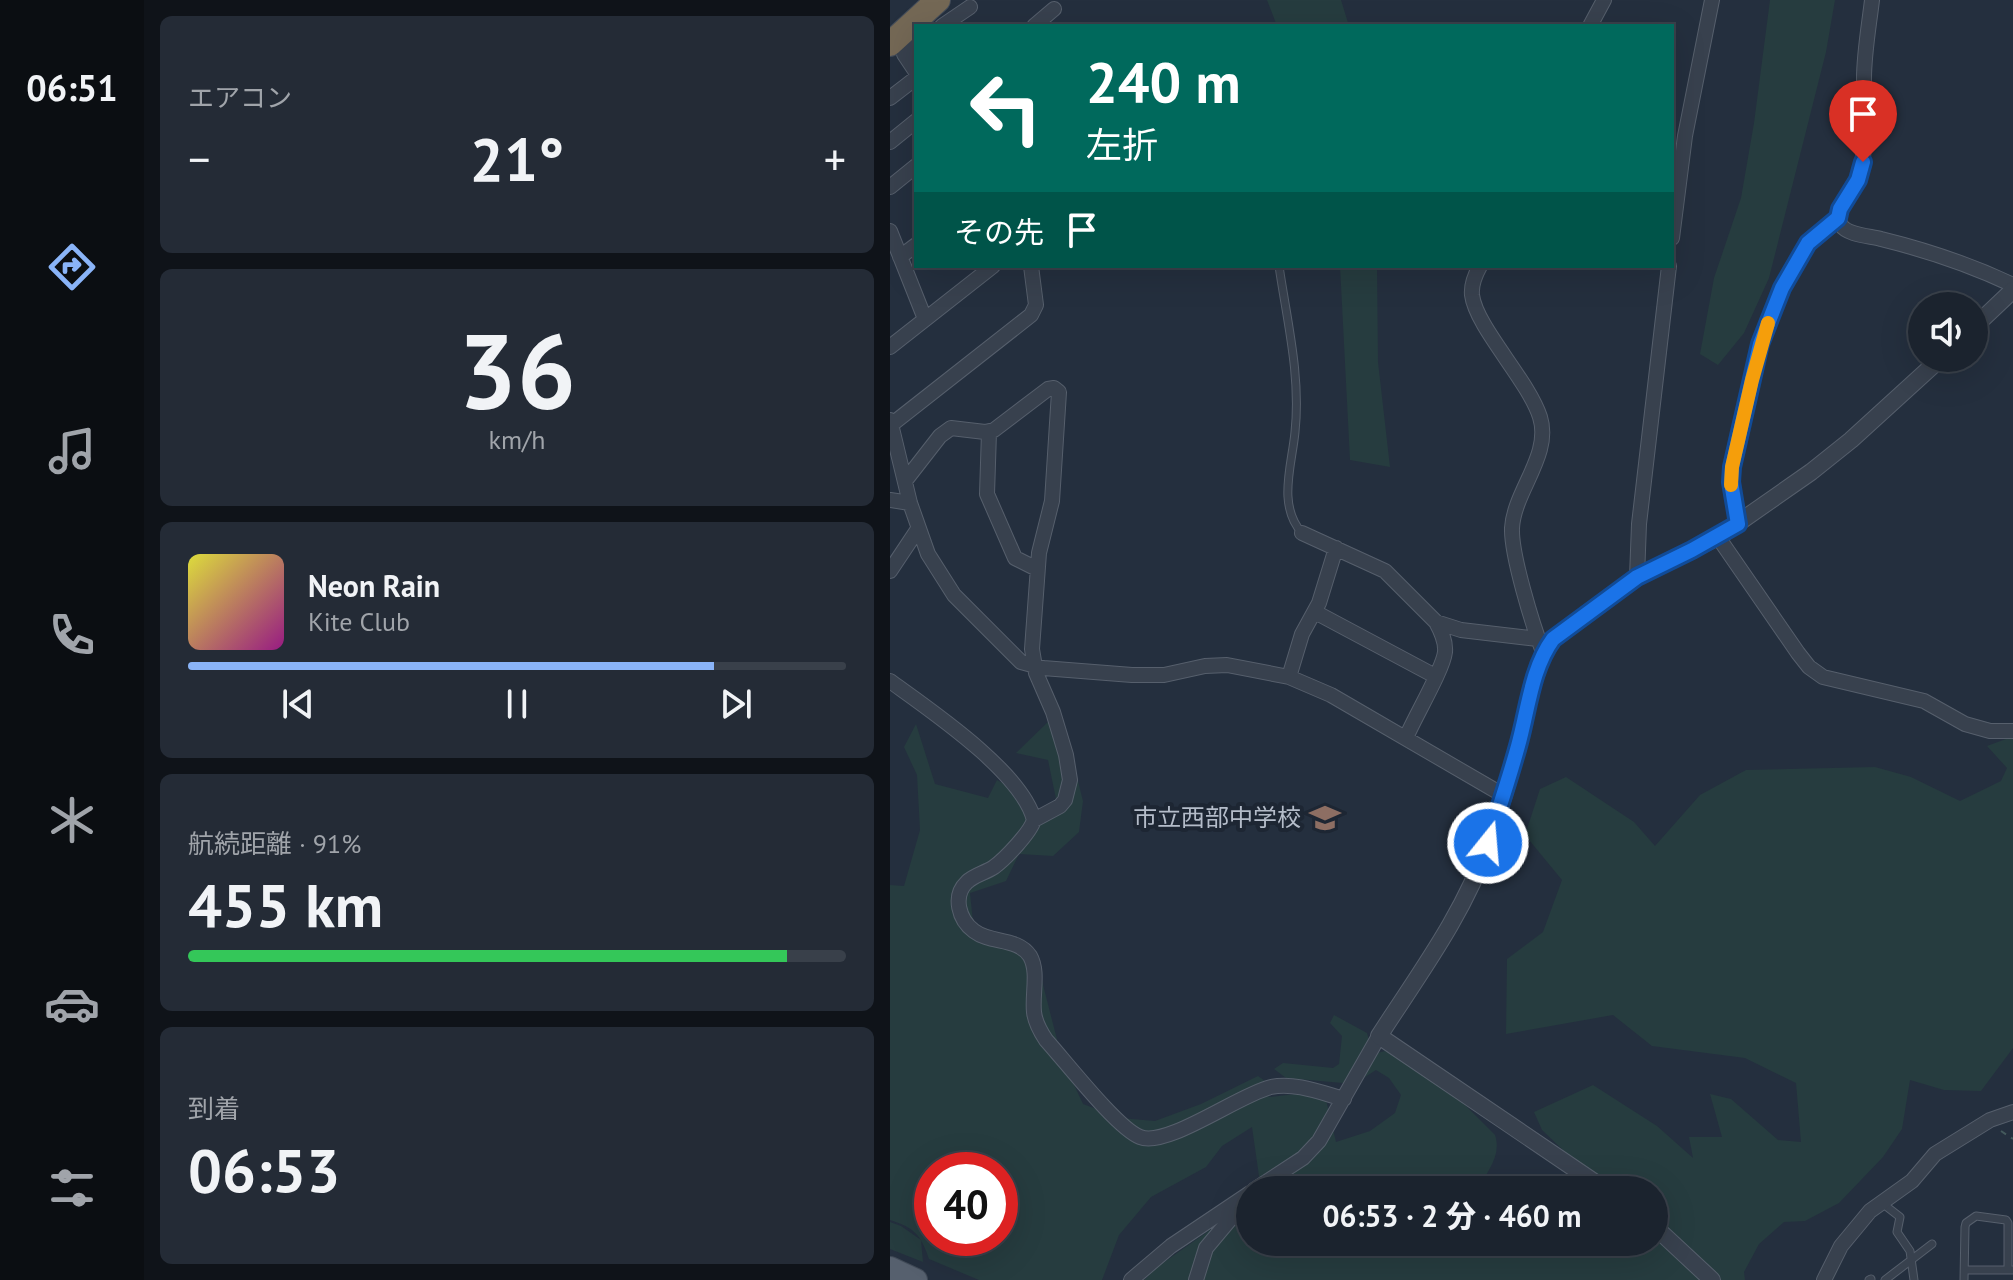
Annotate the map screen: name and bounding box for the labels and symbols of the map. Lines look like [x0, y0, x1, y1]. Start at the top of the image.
pin [1829, 80, 1897, 162]
school or university icon: 市立西部中学校 [1308, 801, 1342, 835]
position arrow [1446, 801, 1530, 885]
place label: 市立西部中学校 [1133, 802, 1301, 833]
speed limit sign: 40 [914, 1152, 1018, 1256]

